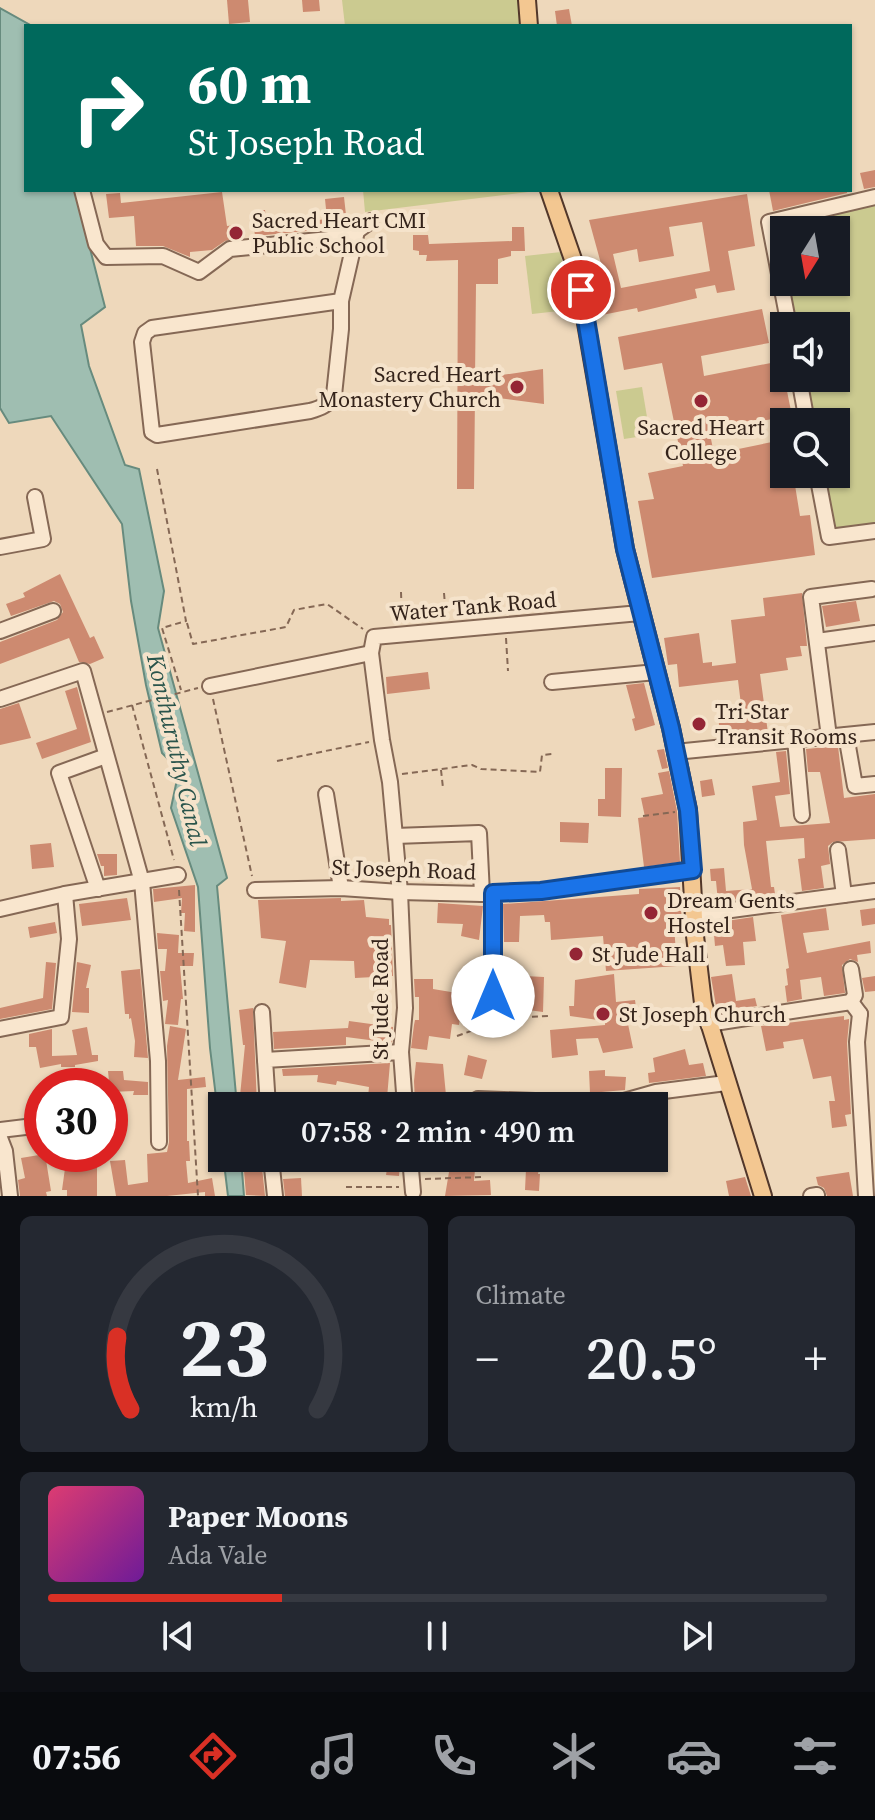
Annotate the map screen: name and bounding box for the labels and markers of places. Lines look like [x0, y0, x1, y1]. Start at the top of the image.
place label: Sacred Heart CMI Public School [252, 205, 426, 260]
marker: Sacred Heart CMI Public School [227, 224, 245, 242]
pin [547, 256, 615, 324]
place label: Sacred Heart Monastery Church [319, 359, 502, 414]
marker: Sacred Heart Monastery Church [508, 378, 526, 396]
marker: Sacred Heart College [692, 392, 710, 410]
place label: Sacred Heart College [638, 412, 765, 467]
place label: Tri-Star Transit Rooms [715, 696, 857, 751]
marker: Tri-Star Transit Rooms [690, 715, 708, 733]
place label: Dream Gents Hostel [667, 885, 795, 940]
marker: Dream Gents Hostel [642, 904, 660, 922]
place label: St Jude Hall [592, 939, 706, 969]
marker: St Jude Hall [567, 945, 585, 963]
place label: St Joseph Church [619, 999, 786, 1029]
marker: St Joseph Church [594, 1005, 612, 1023]

